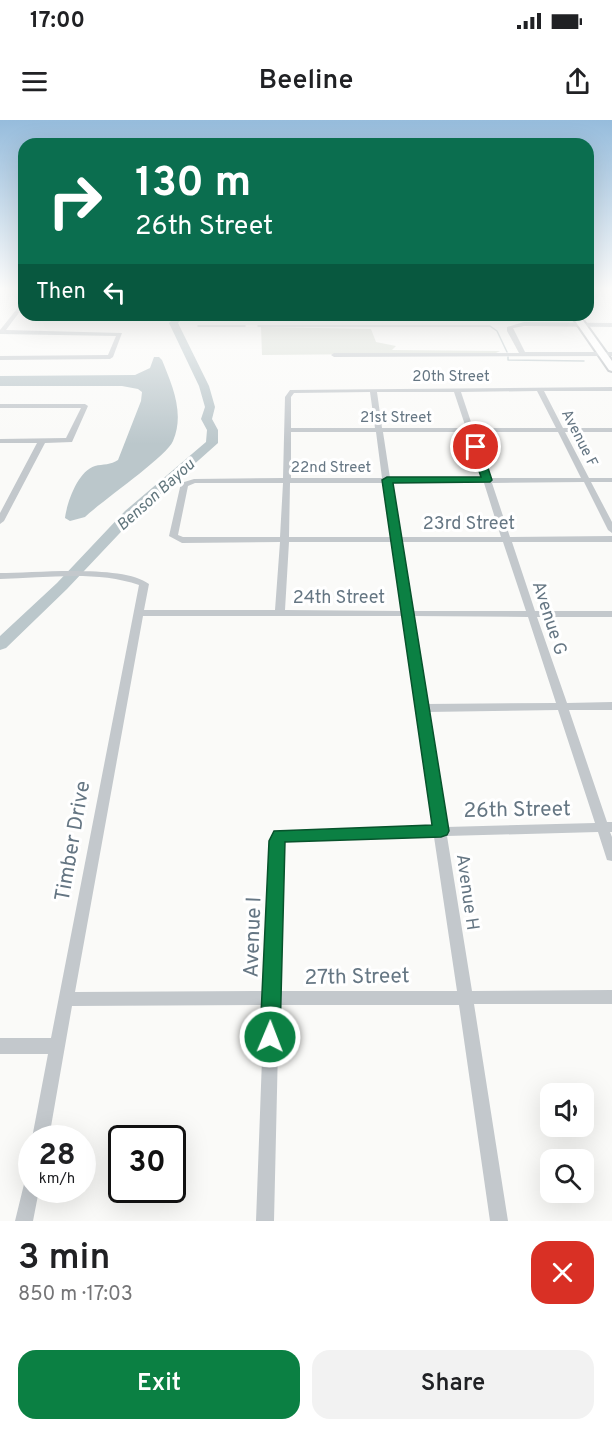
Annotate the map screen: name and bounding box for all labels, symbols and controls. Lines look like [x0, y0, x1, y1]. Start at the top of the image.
text: 17:00 [30, 8, 85, 35]
text: Beeline [259, 64, 353, 98]
icon: menu [18, 65, 51, 98]
icon: share [561, 65, 594, 98]
text: 130 m [135, 158, 251, 211]
icon: right [36, 162, 114, 240]
text: 26th Street [135, 210, 273, 244]
icon: left [98, 276, 131, 309]
text: Then [36, 279, 86, 306]
street label: 20th Street [412, 368, 490, 387]
street label: Avenue F [556, 407, 601, 471]
street label: 21st Street [360, 409, 432, 428]
pin [450, 421, 501, 472]
icon: arrive [459, 430, 492, 463]
water label: Benson Bayou [113, 455, 200, 536]
street label: 22nd Street [291, 459, 371, 478]
street label: 23rd Street [423, 513, 515, 536]
street label: Avenue G [526, 578, 571, 659]
street label: 24th Street [293, 587, 385, 610]
street label: Timber Drive [50, 779, 97, 904]
street label: 26th Street [463, 796, 571, 825]
street label: Avenue H [450, 852, 483, 932]
street label: Avenue I [239, 896, 268, 978]
street label: 27th Street [304, 963, 410, 992]
position arrow [238, 1005, 302, 1069]
map controls [540, 1083, 594, 1203]
button: sound [540, 1083, 594, 1137]
speed limit sign: 30 [108, 1125, 186, 1203]
text: 28 [38, 1138, 76, 1175]
button: search [540, 1149, 594, 1203]
text: km/h [39, 1170, 75, 1189]
text: 3 min [18, 1236, 110, 1282]
button: close [531, 1241, 594, 1304]
text: 850 m · 17:03 [18, 1282, 133, 1308]
button: Exit [18, 1350, 300, 1419]
button: Share [312, 1350, 594, 1419]

